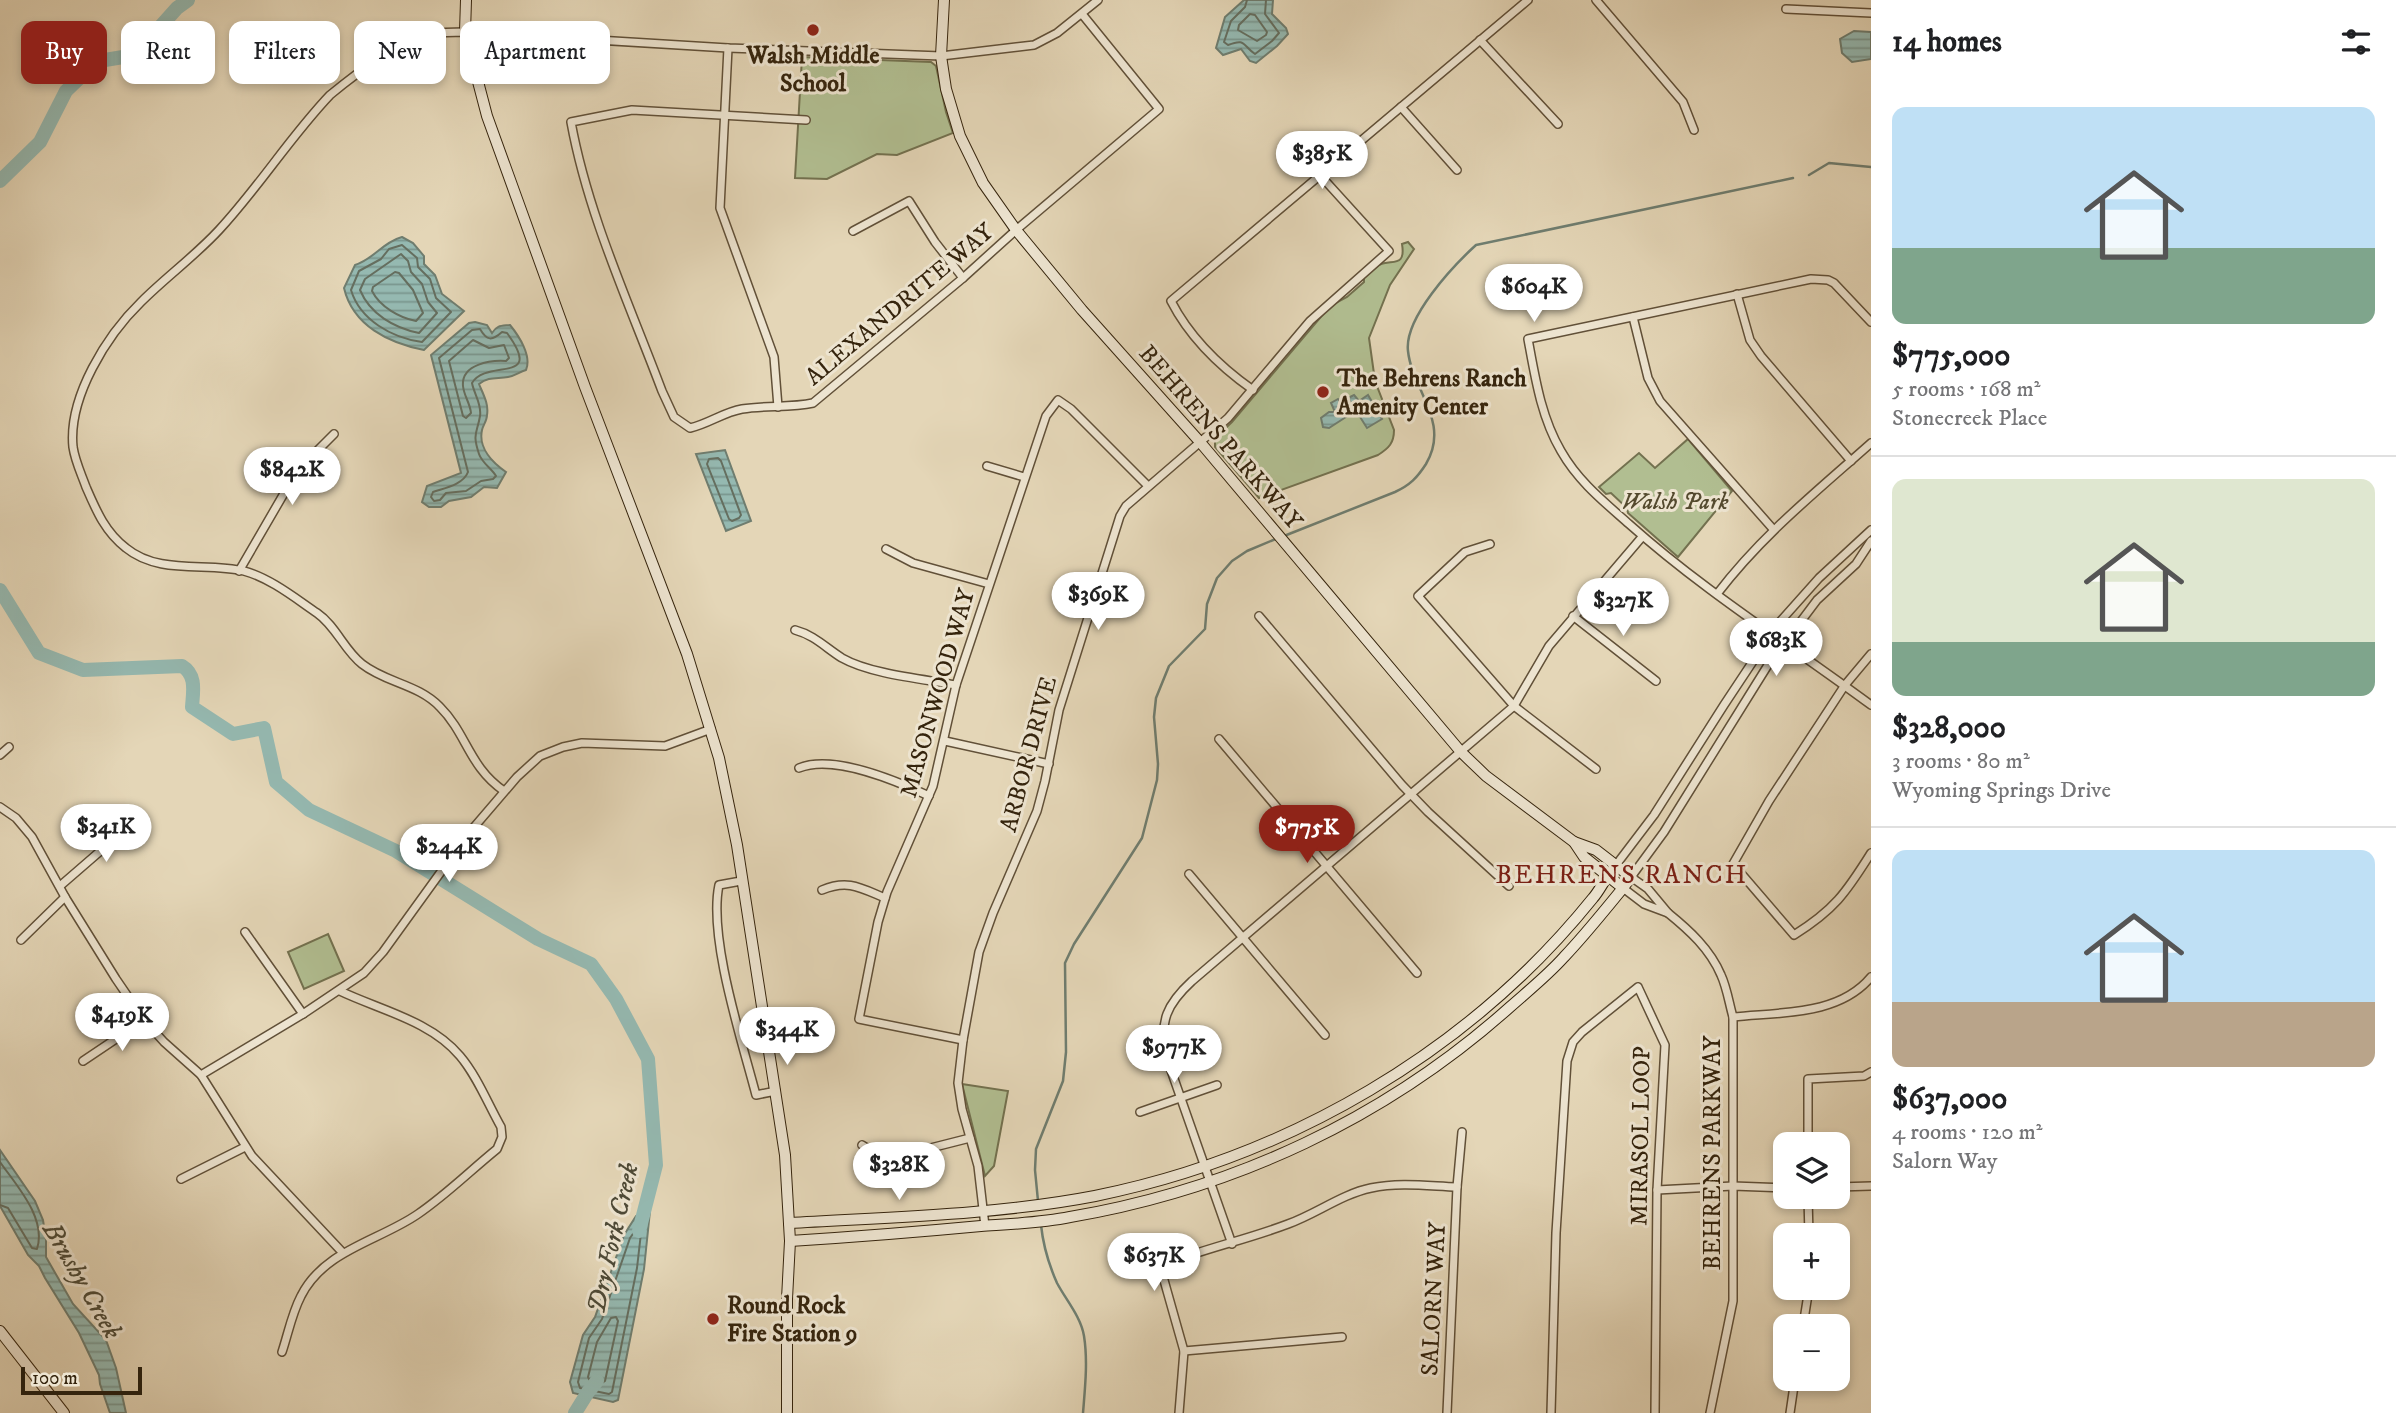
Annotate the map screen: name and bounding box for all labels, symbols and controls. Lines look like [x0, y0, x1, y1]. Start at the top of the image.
chip: Buy [21, 21, 107, 84]
chip: Rent [121, 21, 215, 84]
chip: Filters [229, 21, 340, 84]
chip: New [354, 21, 446, 84]
chip: Apartment [460, 21, 610, 84]
marker: Walsh Middle School [805, 22, 821, 38]
icon: filters [2337, 23, 2375, 61]
text: 14 homes [1892, 24, 2002, 61]
place label: Walsh Middle School [746, 41, 879, 99]
pin: $385K [1273, 132, 1371, 191]
text: $385K [1292, 139, 1352, 168]
icon: home [2071, 152, 2197, 278]
street label: ALEXANDRITE WAY [799, 217, 1001, 392]
pin: $604K [1485, 264, 1583, 324]
text: $604K [1501, 272, 1567, 301]
text: $775,000 [1892, 338, 2010, 375]
street label: BEHRENS PARKWAY [1132, 339, 1309, 537]
place label: The Behrens Ranch Amenity Center [1336, 364, 1527, 422]
text: 5 rooms · 168 m² [1892, 375, 2040, 404]
marker: The Behrens Ranch Amenity Center [1315, 384, 1331, 400]
text: Stonecreek Place [1892, 404, 2047, 433]
pin: $842K [243, 448, 341, 507]
text: $842K [260, 455, 324, 484]
park label: Walsh Park [1622, 487, 1728, 517]
icon: home [2071, 524, 2197, 650]
pin: $369K [1049, 572, 1147, 632]
pin: $327K [1574, 578, 1672, 638]
text: $369K [1068, 580, 1128, 609]
street label: MASONWOOD WAY [894, 585, 982, 801]
text: $327K [1593, 586, 1653, 615]
pin: $683K [1727, 618, 1825, 678]
text: $683K [1746, 626, 1806, 655]
street label: ARBOR DRIVE [994, 673, 1064, 835]
text: $328,000 [1892, 710, 2006, 747]
text: 3 rooms · 80 m² [1892, 747, 2030, 776]
text: Wyoming Springs Drive [1892, 776, 2111, 805]
pin: $341K [57, 804, 155, 864]
pin: $775K [1258, 806, 1356, 865]
text: $341K [77, 812, 135, 841]
text: $775K [1275, 813, 1339, 842]
pin: $244K [400, 824, 498, 884]
text: $244K [416, 832, 482, 861]
district label: BEHRENS RANCH [1496, 859, 1748, 892]
icon: home [2071, 895, 2197, 1021]
pin: $419K [73, 993, 171, 1053]
text: $419K [91, 1001, 153, 1030]
pin: $344K [738, 1007, 836, 1067]
text: $344K [755, 1015, 819, 1044]
pin: $977K [1125, 1026, 1223, 1085]
text: $977K [1142, 1033, 1206, 1062]
street label: BEHRENS PARKWAY [1698, 1035, 1728, 1270]
street label: MIRASOL LOOP [1624, 1046, 1658, 1226]
text: $637,000 [1892, 1081, 2007, 1118]
text: 4 rooms · 120 m² [1892, 1118, 2043, 1147]
map controls [1773, 1132, 1850, 1391]
button: layers [1773, 1132, 1850, 1209]
pin: $328K [850, 1142, 948, 1202]
text: Salorn Way [1892, 1147, 1998, 1176]
text: $328K [869, 1150, 929, 1179]
water label: Dry Fork Creek [580, 1160, 647, 1317]
water label: Brushy Creek [34, 1215, 128, 1345]
street label: SALORN WAY [1415, 1221, 1453, 1377]
button: + [1773, 1223, 1850, 1300]
pin: $637K [1105, 1234, 1203, 1293]
text: $637K [1123, 1241, 1185, 1270]
place label: Round Rock Fire Station 9 [727, 1291, 858, 1349]
marker: Round Rock Fire Station 9 [705, 1311, 721, 1327]
button: − [1773, 1314, 1850, 1391]
scale bar [21, 1364, 142, 1396]
text: 100 m [32, 1367, 78, 1390]

